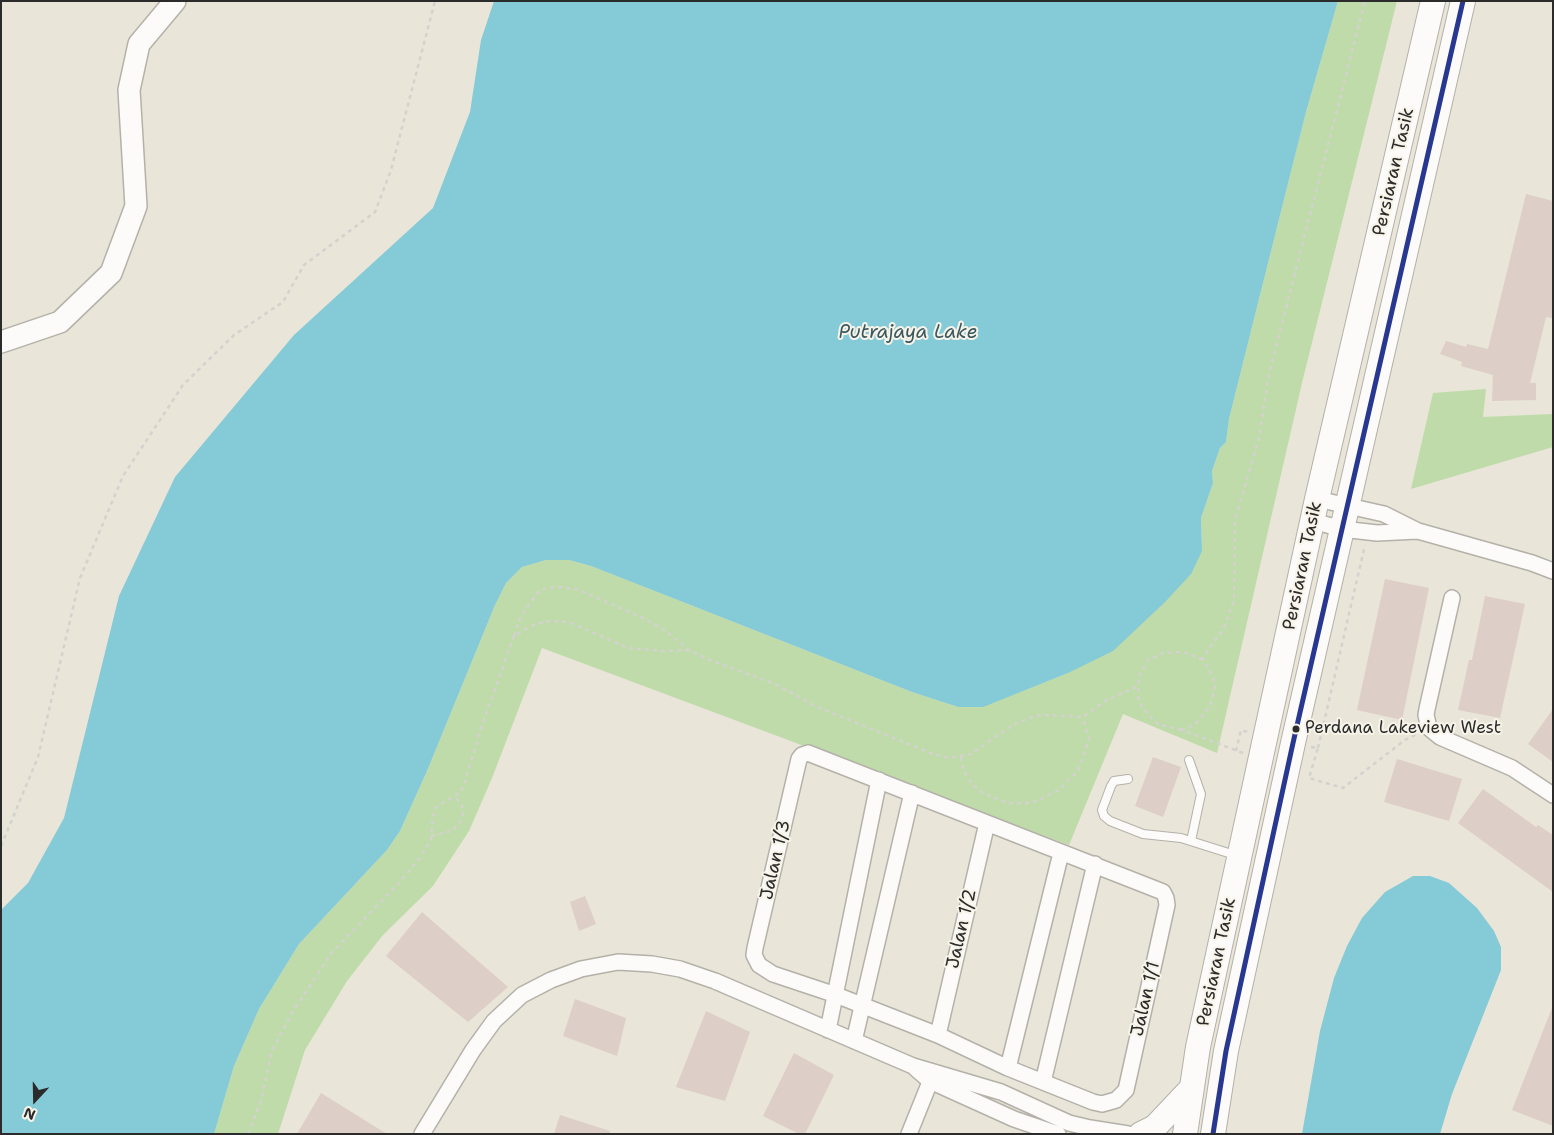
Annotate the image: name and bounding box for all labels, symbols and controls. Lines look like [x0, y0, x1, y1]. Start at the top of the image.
street label: Persiaran Tasik [1369, 106, 1419, 238]
water label: Putrajaya Lake [839, 322, 977, 344]
street label: Persiaran Tasik [1279, 500, 1327, 632]
place label: Perdana Lakeview West [1305, 719, 1501, 739]
marker: Perdana Lakeview West [1291, 724, 1301, 734]
street label: Jalan 1/3 [756, 818, 796, 902]
street label: Jalan 1/2 [942, 887, 982, 971]
street label: Persiaran Tasik [1193, 896, 1241, 1028]
street label: Jalan 1/1 [1127, 959, 1165, 1039]
north arrow [10, 1075, 60, 1125]
text: N [21, 1104, 38, 1124]

